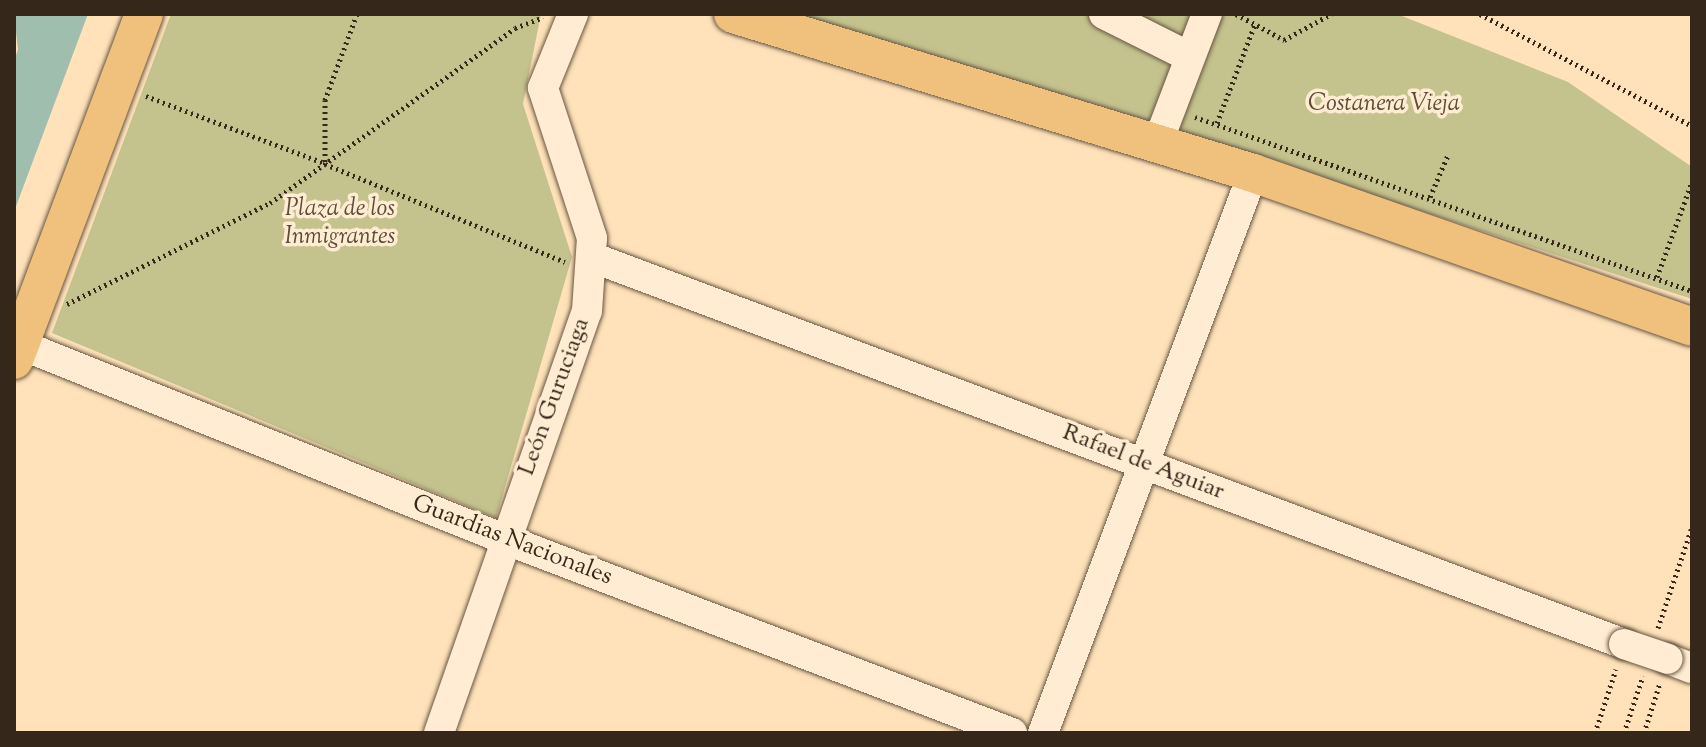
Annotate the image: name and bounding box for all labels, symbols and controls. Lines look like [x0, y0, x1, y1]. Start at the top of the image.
park label: Costanera Vieja [1308, 91, 1460, 119]
park label: Plaza de los Inmigrantes [285, 196, 395, 252]
street label: León Guruciaga [513, 314, 597, 480]
street label: Rafael de Aguiar [1058, 419, 1228, 507]
street label: Guardias Nacionales [408, 490, 616, 592]

